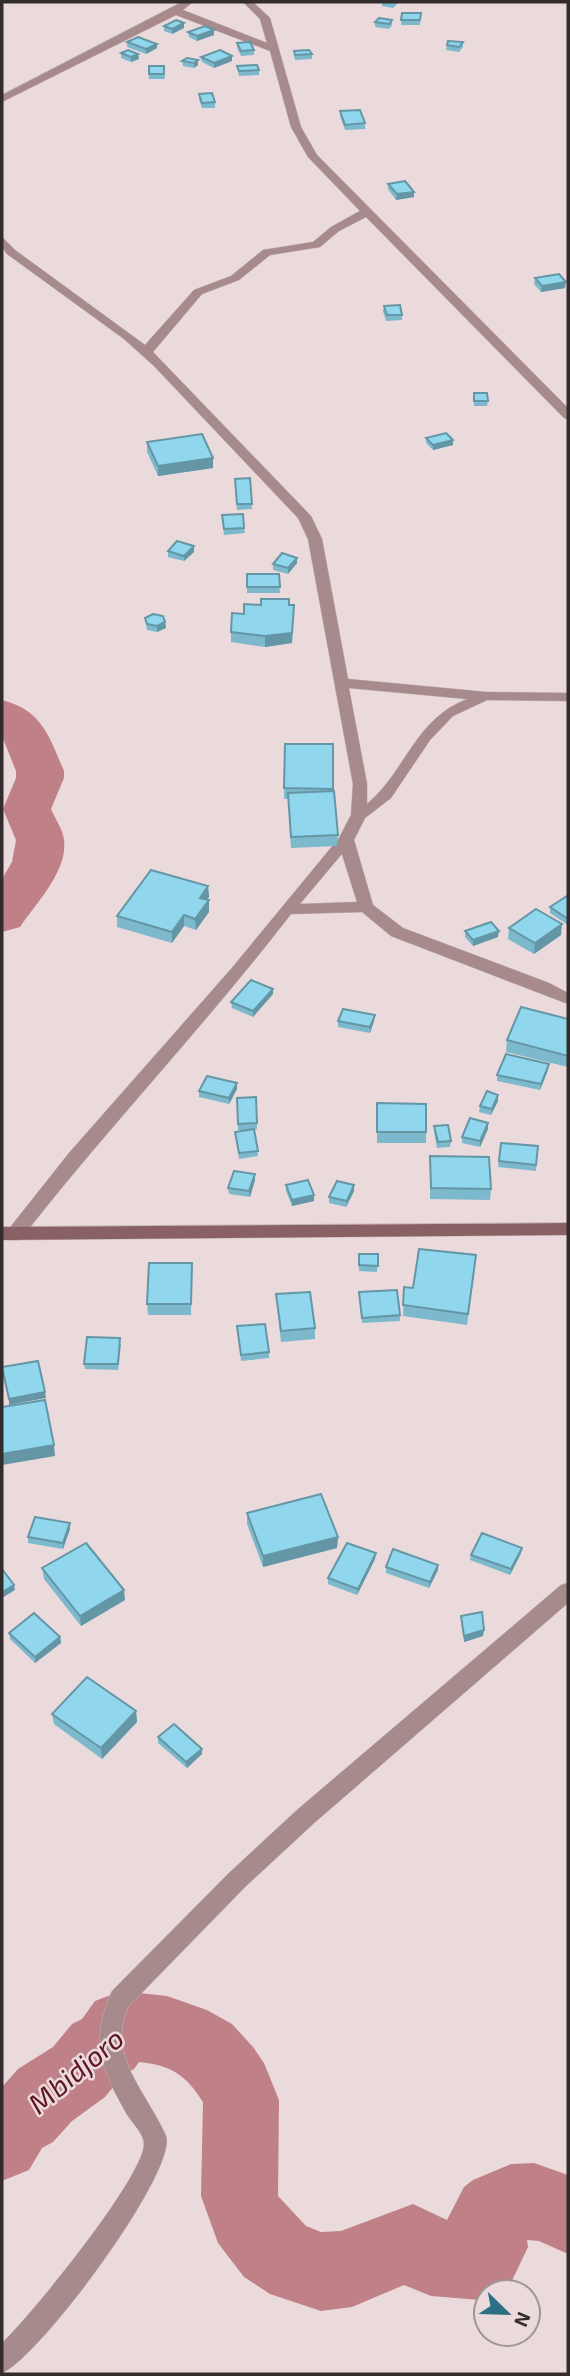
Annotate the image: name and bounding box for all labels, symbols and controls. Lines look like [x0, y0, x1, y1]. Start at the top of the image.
water label: Mbidjoro [21, 2020, 130, 2120]
north arrow [472, 2278, 542, 2348]
text: N [510, 2309, 536, 2331]

